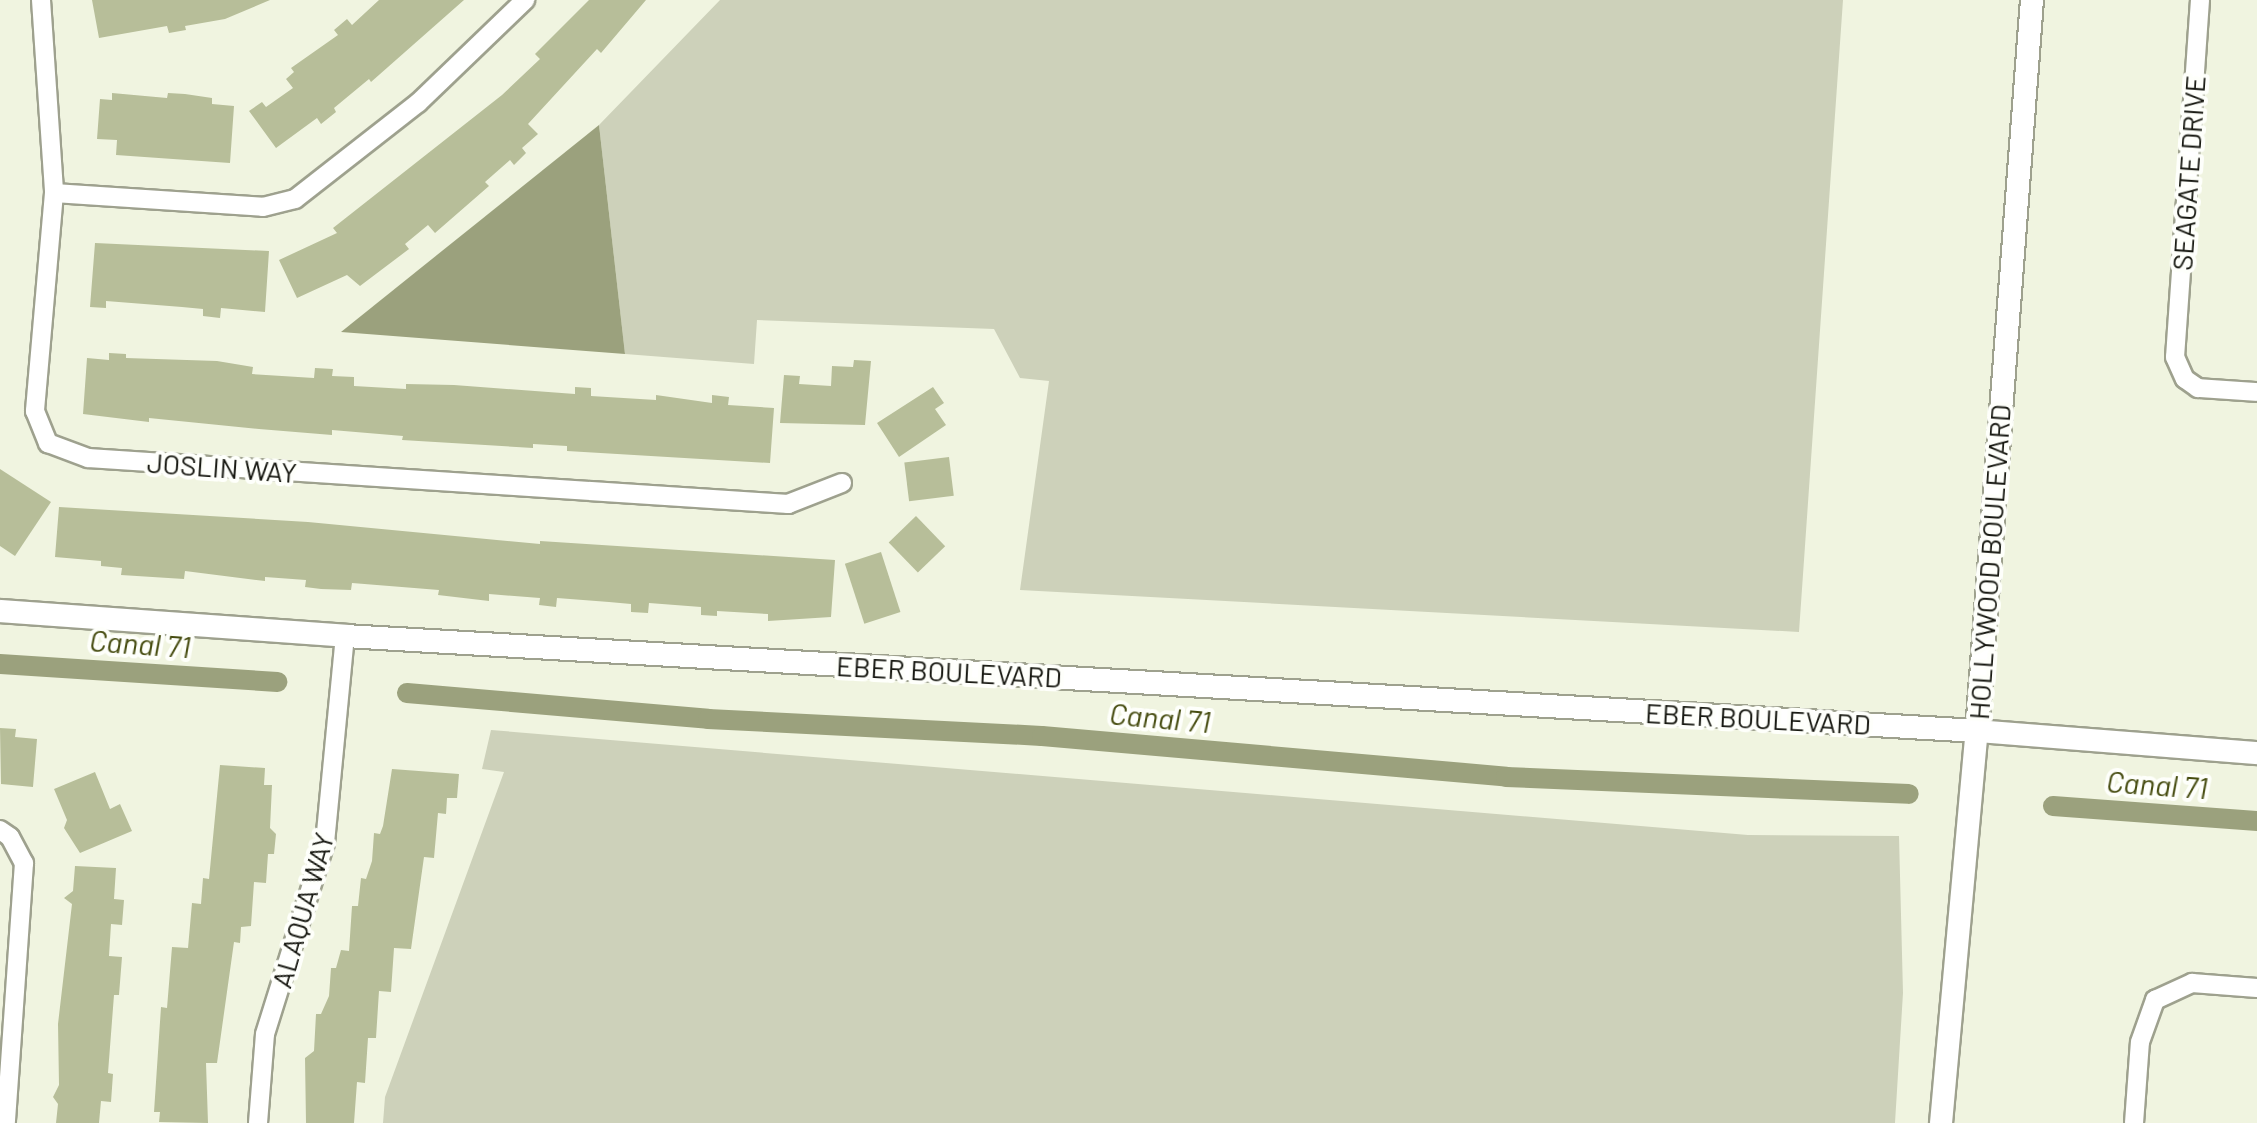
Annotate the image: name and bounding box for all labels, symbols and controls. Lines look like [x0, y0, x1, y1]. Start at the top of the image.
street label: SEAGATE DRIVE [2164, 74, 2212, 272]
street label: HOLLYWOOD BOULEVARD [1961, 403, 2017, 721]
street label: JOSLIN WAY [146, 445, 298, 489]
water label: Canal 71 [88, 622, 192, 664]
street label: EBER BOULEVARD [835, 648, 1063, 694]
water label: Canal 71 [1108, 695, 1212, 739]
street label: EBER BOULEVARD [1644, 695, 1872, 741]
water label: Canal 71 [2105, 763, 2209, 805]
street label: ALAQUA WAY [264, 828, 340, 992]

